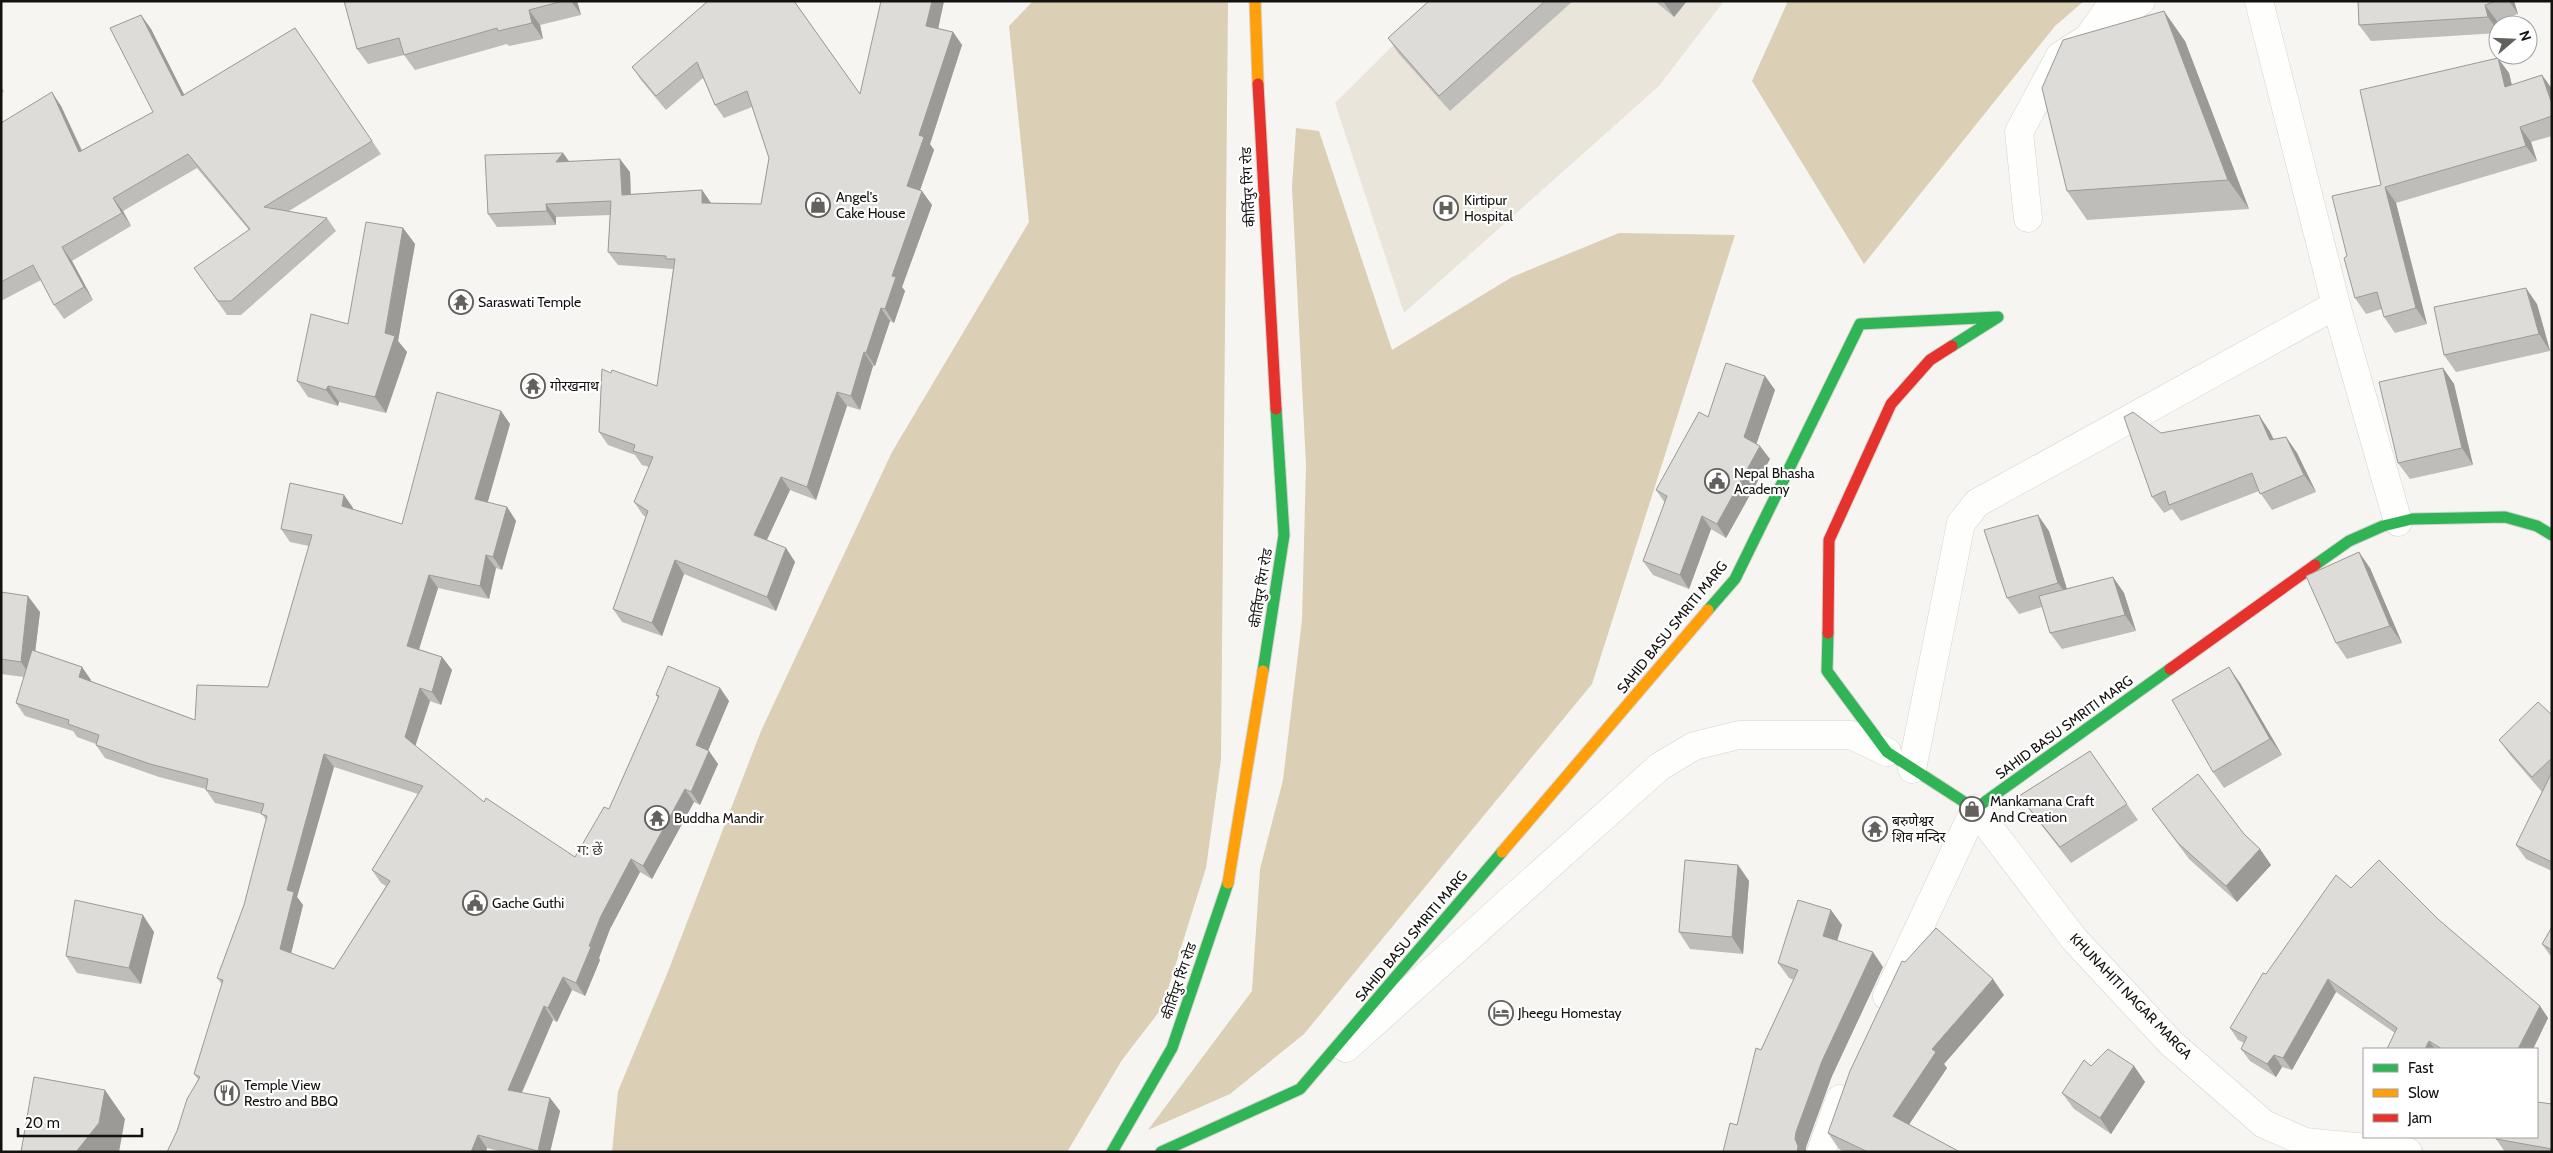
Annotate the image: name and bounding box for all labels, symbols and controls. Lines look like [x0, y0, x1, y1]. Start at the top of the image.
north arrow [2488, 15, 2538, 65]
text: N [2515, 28, 2535, 43]
street label: कीर्तिपुर रिंग रोड [1237, 146, 1260, 227]
place label: Angel's Cake House [836, 188, 905, 222]
place label: Kirtipur Hospital [1464, 191, 1513, 225]
shop icon: Angel's Cake House [805, 192, 831, 218]
hospital icon: Kirtipur Hospital [1433, 195, 1459, 221]
temple icon: Saraswati Temple [448, 289, 474, 315]
place label: Saraswati Temple [478, 293, 581, 311]
temple icon: गोरखनाथ [520, 373, 546, 399]
place label: गोरखनाथ [550, 377, 600, 395]
place label: Nepal Bhasha Academy [1734, 464, 1815, 498]
public building icon: Nepal Bhasha Academy [1704, 468, 1730, 494]
street label: कीर्तिपुर रिंग रोड [1246, 547, 1277, 629]
street label: SAHID BASU SMRITI MARG [1613, 557, 1731, 697]
street label: SAHID BASU SMRITI MARG [1992, 671, 2136, 783]
place label: Mankamana Craft And Creation [1990, 792, 2095, 826]
shop icon: Mankamana Craft And Creation [1959, 796, 1985, 822]
temple icon: Buddha Mandir [644, 805, 670, 831]
place label: Buddha Mandir [674, 809, 764, 827]
place label: बरुणेश्वर शिव मन्दिर [1892, 812, 1946, 846]
temple icon: बरुणेश्वर शिव मन्दिर [1862, 816, 1888, 842]
district label: ग: छें [577, 841, 603, 859]
street label: SAHID BASU SMRITI MARG [1351, 867, 1471, 1005]
public building icon: Gache Guthi [462, 890, 488, 916]
place label: Gache Guthi [492, 894, 564, 912]
street label: KHUNAHITI NAGAR MARGA [2066, 929, 2196, 1063]
street label: कीर्तिपुर रिंग रोड [1157, 940, 1202, 1022]
hotel icon: Jheegu Homestay [1488, 1000, 1514, 1026]
place label: Jheegu Homestay [1517, 1004, 1622, 1022]
legend [2363, 1048, 2538, 1138]
text: Fast [2408, 1059, 2433, 1077]
place label: Temple View Restro and BBQ [244, 1076, 338, 1110]
restaurant icon: Temple View Restro and BBQ [214, 1080, 240, 1106]
text: Slow [2408, 1084, 2439, 1102]
scale bar [18, 1106, 141, 1138]
text: Jam [2407, 1109, 2432, 1127]
text: 20 m [25, 1114, 60, 1132]

